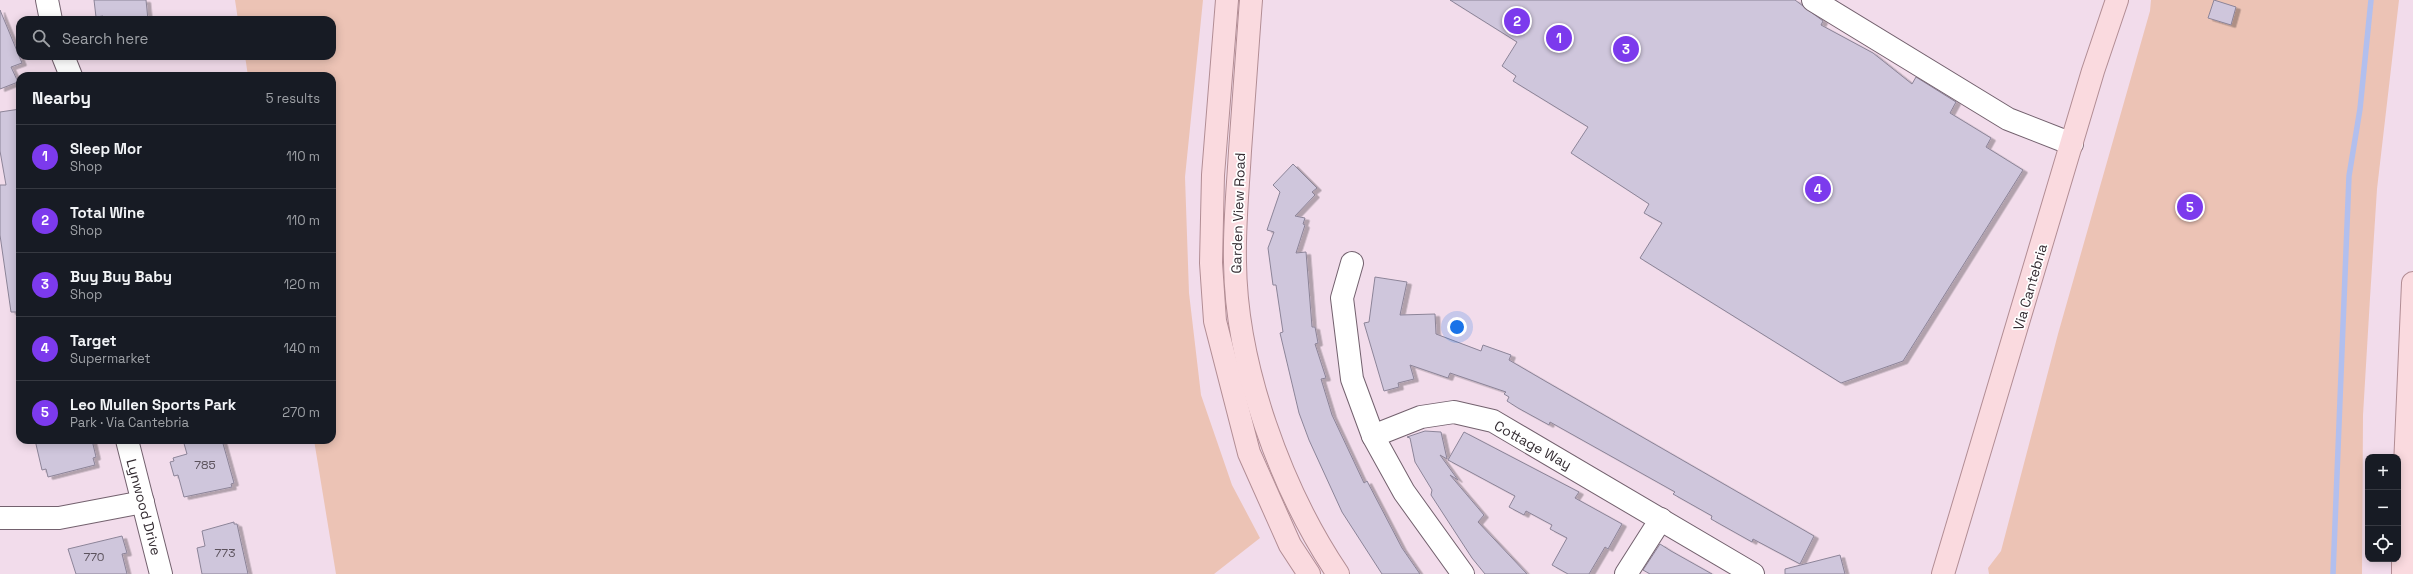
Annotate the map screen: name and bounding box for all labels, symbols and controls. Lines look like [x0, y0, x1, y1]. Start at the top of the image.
pin: 2 [1504, 6, 1530, 36]
search box [16, 16, 336, 60]
pin: 1 [1546, 23, 1572, 53]
icon: search [30, 27, 52, 49]
text: Search here [62, 29, 148, 48]
pin: 3 [1613, 34, 1639, 64]
text: Nearby [32, 87, 91, 109]
text: 5 results [266, 90, 320, 107]
text: Sleep Mor [70, 139, 142, 158]
text: 1 [42, 148, 48, 165]
text: 110 m [286, 148, 320, 165]
street label: Garden View Road [1227, 152, 1249, 274]
text: Shop [70, 158, 102, 175]
pin: 4 [1805, 174, 1831, 204]
pin: 5 [2177, 192, 2203, 222]
text: Total Wine [70, 203, 145, 222]
text: 2 [41, 212, 49, 229]
text: 110 m [286, 212, 320, 229]
text: Shop [70, 222, 102, 239]
street label: Via Cantebria [2009, 242, 2051, 332]
text: Buy Buy Baby [70, 267, 172, 286]
text: 3 [41, 276, 49, 293]
text: 120 m [284, 276, 320, 293]
text: Shop [70, 286, 102, 303]
your location [1447, 317, 1467, 337]
text: Target [70, 331, 117, 350]
text: 4 [41, 340, 49, 357]
text: 140 m [284, 340, 320, 357]
text: Supermarket [70, 350, 151, 367]
text: Leo Mullen Sports Park [70, 395, 236, 414]
text: 5 [41, 404, 49, 421]
text: 270 m [282, 404, 320, 421]
text: Park · Via Cantebria [70, 414, 189, 431]
street label: Cottage Way [1491, 416, 1575, 474]
map controls [2365, 454, 2401, 562]
button: + [2365, 454, 2401, 490]
street label: Lynwood Drive [122, 457, 166, 557]
house number: 785 [194, 457, 216, 473]
button: − [2365, 490, 2401, 526]
button: locate [2365, 526, 2401, 562]
house number: 773 [215, 545, 235, 561]
house number: 770 [83, 549, 105, 565]

